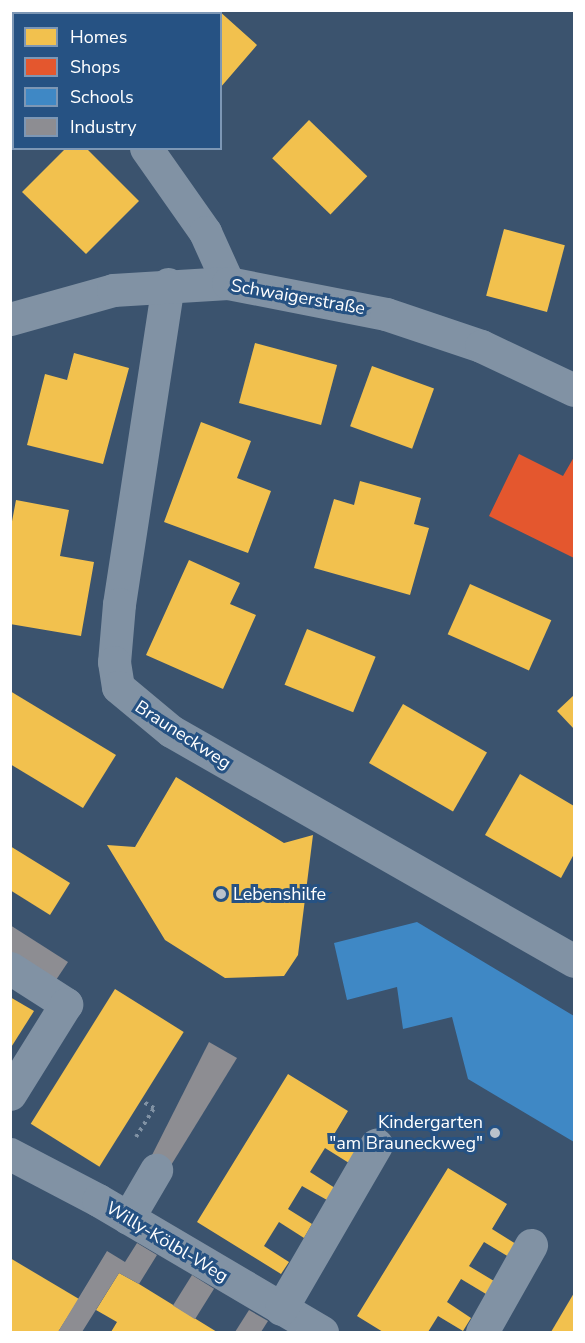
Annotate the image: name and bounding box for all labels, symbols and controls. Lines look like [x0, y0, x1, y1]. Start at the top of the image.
legend [12, 12, 222, 150]
text: Homes [70, 25, 127, 49]
text: Shops [70, 55, 120, 79]
text: Schools [70, 85, 134, 109]
text: Industry [70, 115, 137, 139]
street label: Schwaigerstraße [229, 275, 367, 319]
street label: Brauneckweg [131, 696, 235, 774]
place label: Lebenshilfe [233, 883, 326, 905]
marker: Lebenshilfe [214, 887, 228, 901]
place label: Kindergarten "am Brauneckweg" [329, 1112, 483, 1154]
marker: Kindergarten "am Brauneckweg" [488, 1126, 502, 1140]
street label: Willy-Kölbl-Weg [102, 1197, 232, 1287]

